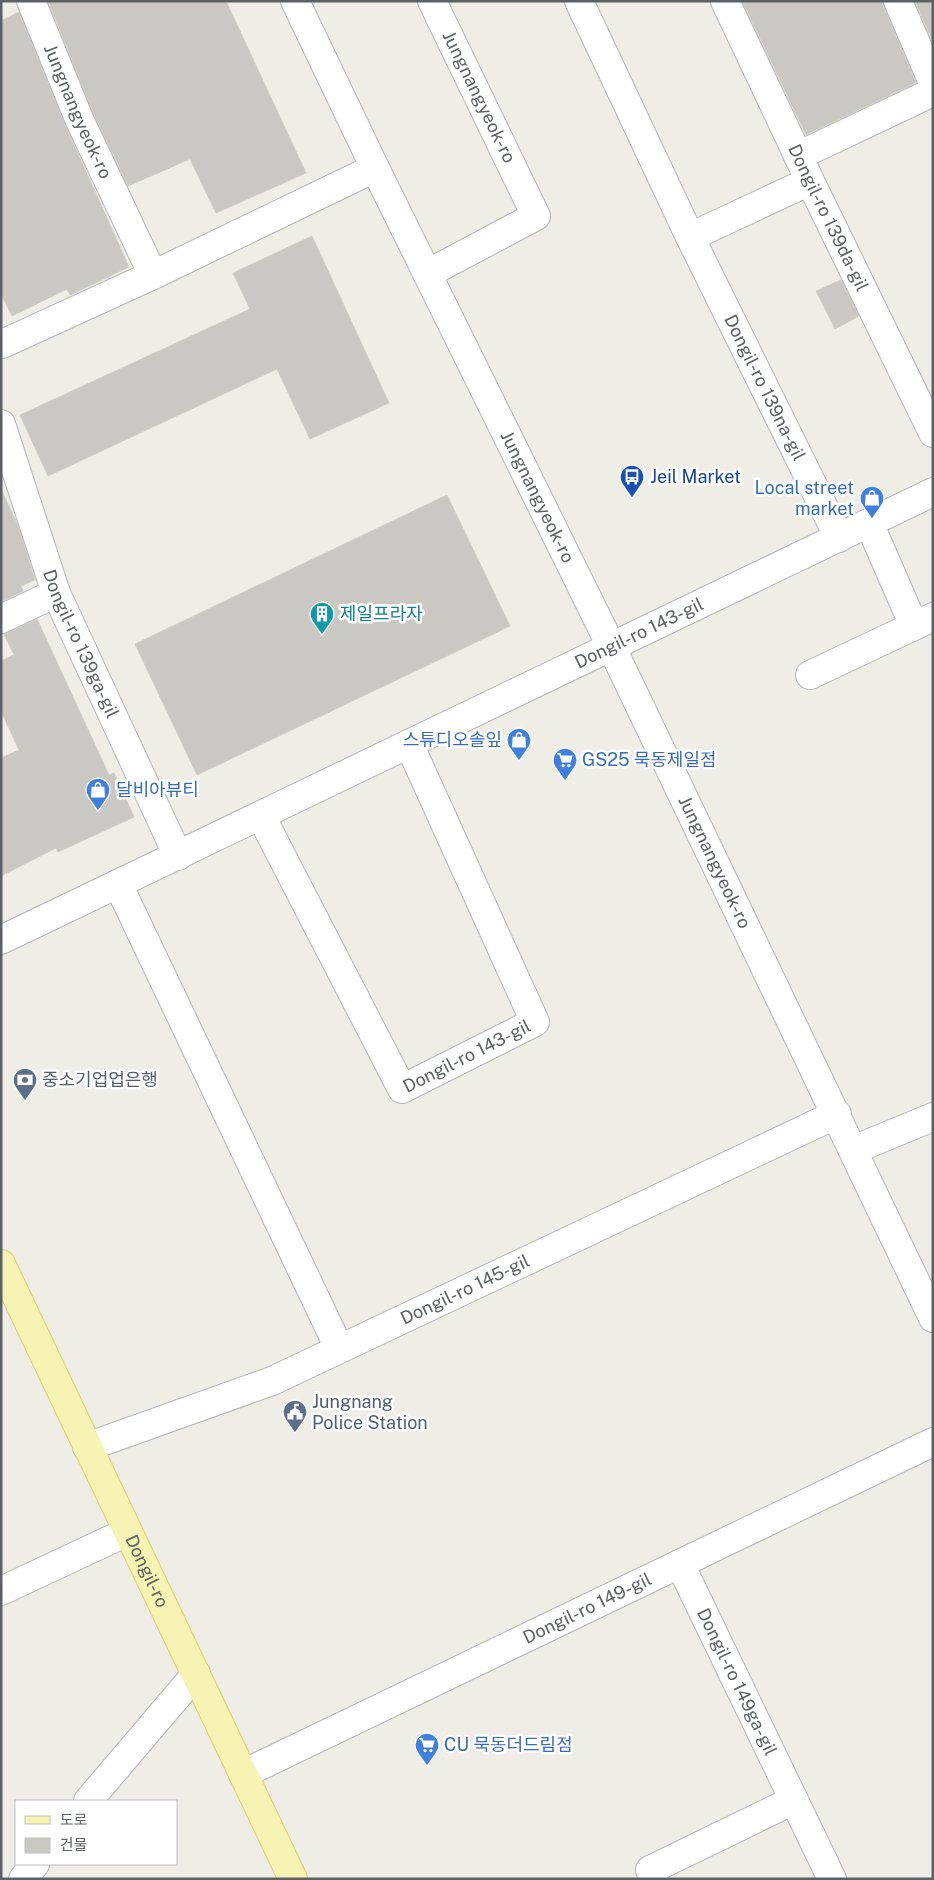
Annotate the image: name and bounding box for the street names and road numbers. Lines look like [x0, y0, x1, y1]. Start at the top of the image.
street label: Jungnangyeok-ro [438, 27, 521, 166]
street label: Jungnangyeok-ro [40, 41, 117, 182]
street label: Dongil-ro 139da-gil [784, 141, 873, 294]
street label: Dongil-ro 139na-gil [720, 311, 810, 464]
street label: Jungnangyeok-ro [496, 427, 579, 566]
street label: Dongil-ro 139ga-gil [39, 567, 124, 721]
street label: Dongil-ro 143-gil [571, 593, 707, 673]
street label: Jungnangyeok-ro [674, 792, 756, 932]
street label: Dongil-ro 143-gil [399, 1015, 534, 1097]
street label: Dongil-ro 145-gil [397, 1250, 533, 1329]
street label: Dongil-ro [121, 1531, 173, 1611]
street label: Dongil-ro 149-gil [519, 1568, 655, 1648]
street label: Dongil-ro 149ga-gil [693, 1605, 782, 1759]

